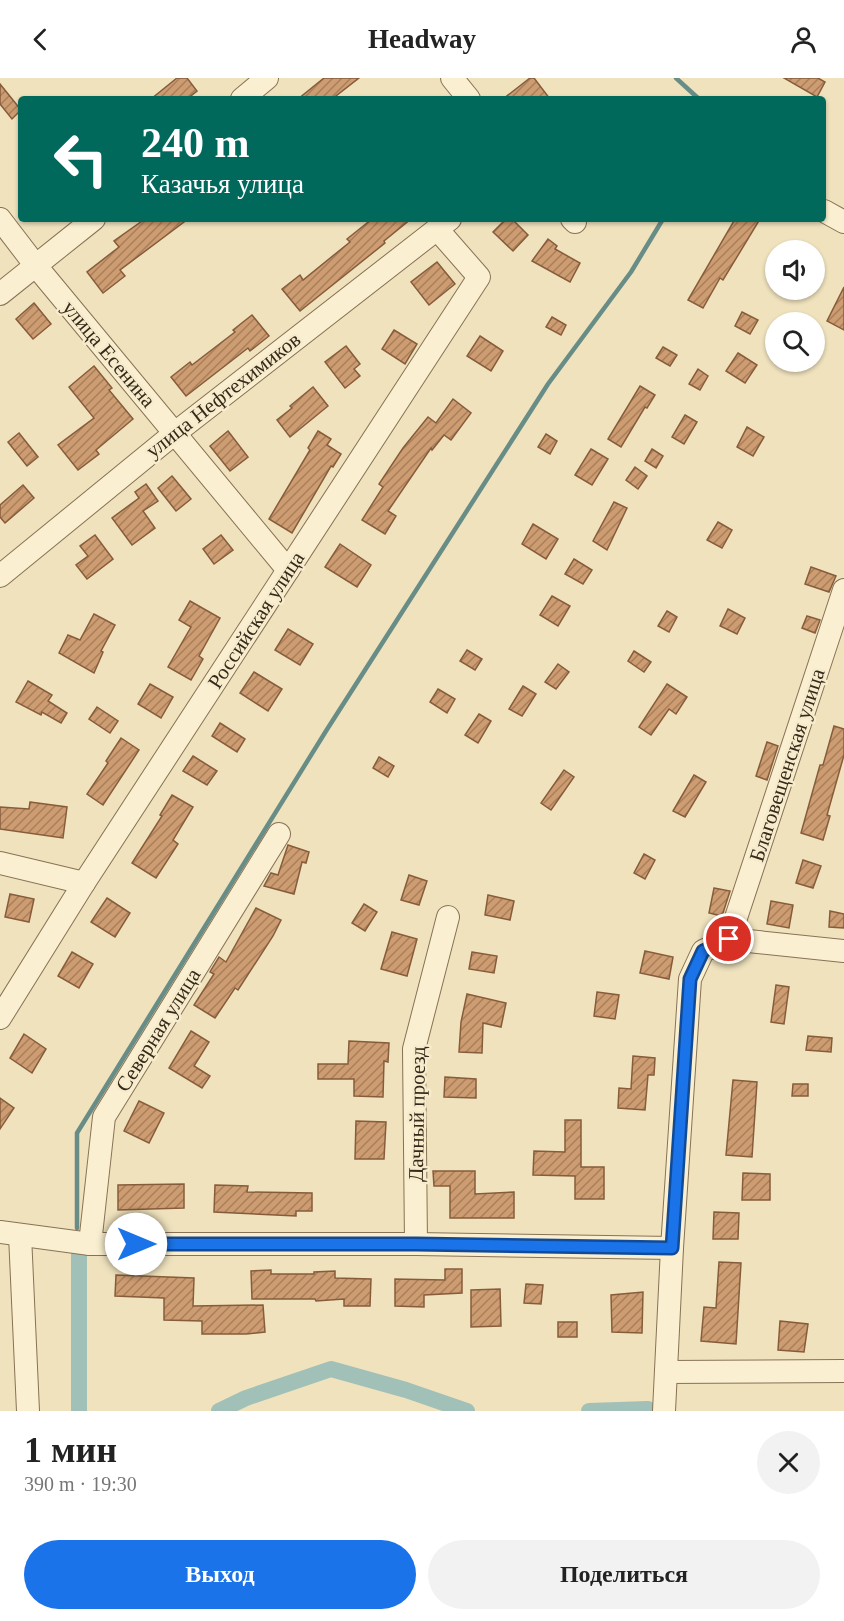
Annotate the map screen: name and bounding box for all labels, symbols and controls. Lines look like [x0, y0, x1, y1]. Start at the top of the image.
icon: back [24, 23, 57, 56]
icon: person [787, 23, 820, 56]
text: Headway [368, 24, 476, 54]
icon: left [42, 120, 120, 198]
text: 240 m [141, 120, 250, 166]
text: Казачья улица [141, 169, 304, 199]
map controls [765, 240, 825, 372]
button: sound [765, 240, 825, 300]
street label: улица Есенина [57, 296, 161, 413]
button: search [765, 312, 825, 372]
street label: улица Нефтехимиков [141, 327, 305, 463]
street label: Российская улица [203, 546, 310, 693]
street label: Благовещенская улица [744, 665, 830, 864]
pin [703, 913, 754, 964]
icon: arrive [712, 922, 745, 955]
street label: Северная улица [111, 963, 206, 1096]
street label: Дачный проезд [404, 1046, 430, 1182]
position arrow [104, 1212, 168, 1276]
text: 1 мин [24, 1430, 117, 1470]
button: close [757, 1431, 820, 1494]
text: 390 m · 19:30 [24, 1473, 137, 1495]
button: Выход [24, 1540, 416, 1609]
button: Поделиться [428, 1540, 820, 1609]

